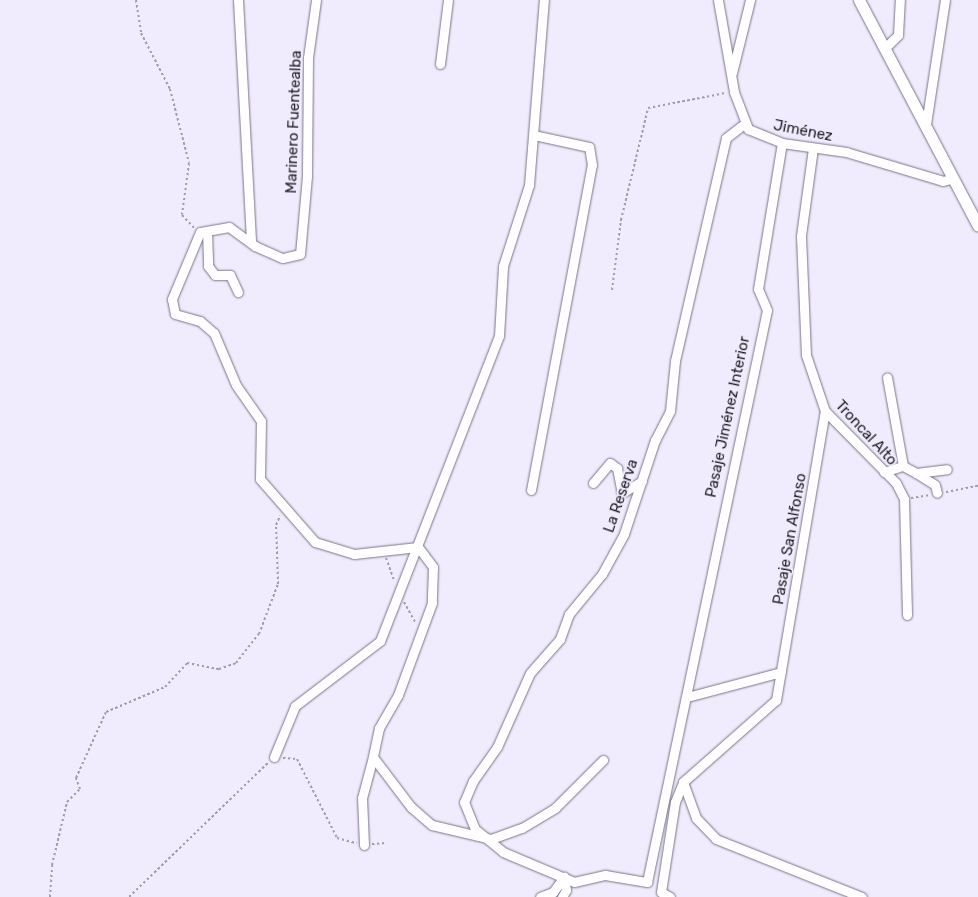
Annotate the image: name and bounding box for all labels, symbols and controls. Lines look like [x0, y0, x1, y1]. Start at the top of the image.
street label: Marinero Fuentealba [283, 50, 305, 194]
street label: Jiménez [772, 116, 834, 146]
street label: Pasaje Jiménez Interior [702, 335, 754, 499]
street label: Troncal Alto [831, 397, 901, 469]
street label: La Reserva [600, 457, 642, 535]
street label: Pasaje San Alfonso [770, 472, 810, 606]

